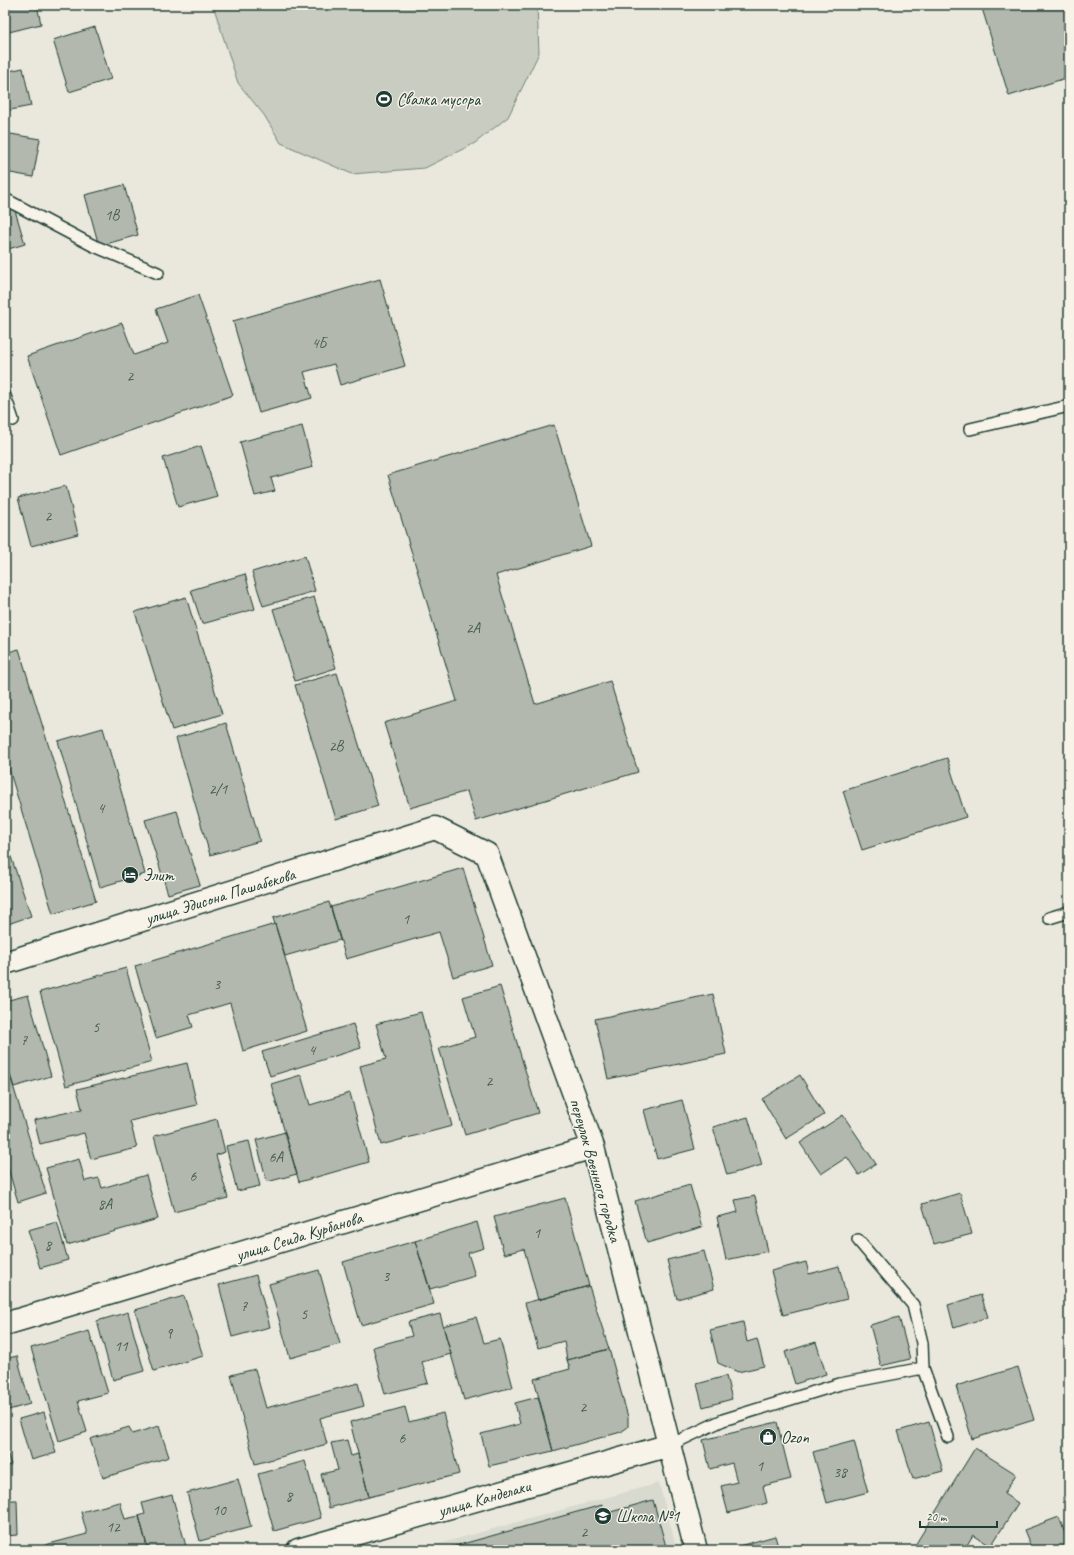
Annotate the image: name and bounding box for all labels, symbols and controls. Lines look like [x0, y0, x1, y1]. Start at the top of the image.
sports icon: Свалка мусора [374, 89, 394, 109]
place label: Свалка мусора [397, 89, 481, 110]
house number: 1В [105, 206, 121, 225]
house number: 4Б [312, 334, 329, 353]
house number: 2 [127, 367, 135, 386]
house number: 2 [45, 507, 53, 526]
house number: 2А [466, 619, 482, 638]
house number: 2В [329, 737, 345, 756]
house number: 2/1 [209, 780, 228, 799]
house number: 4 [98, 799, 106, 818]
street label: улица Эдисона Пашабекова [142, 863, 299, 930]
hotel icon: Элит [120, 865, 140, 885]
place label: Элит [143, 865, 176, 886]
house number: 1 [403, 910, 411, 929]
house number: 3 [214, 975, 222, 994]
house number: 5 [93, 1018, 101, 1037]
house number: 7 [21, 1031, 29, 1050]
house number: 4 [309, 1041, 317, 1060]
house number: 2 [486, 1072, 494, 1091]
street label: переулок Военного городка [565, 1096, 626, 1246]
house number: 6А [269, 1148, 285, 1167]
house number: 6 [190, 1167, 198, 1186]
house number: 8А [98, 1195, 114, 1214]
street label: улица Сеида Курбанова [232, 1207, 366, 1266]
house number: 1 [534, 1224, 542, 1243]
house number: 8 [45, 1236, 53, 1255]
house number: 3 [383, 1267, 391, 1286]
house number: 7 [241, 1297, 249, 1316]
house number: 5 [301, 1305, 309, 1324]
house number: 9 [166, 1324, 174, 1343]
house number: 11 [114, 1337, 129, 1356]
house number: 2 [580, 1398, 588, 1417]
shop icon: Ozon [758, 1427, 778, 1447]
place label: Ozon [781, 1427, 809, 1448]
house number: 6 [399, 1429, 407, 1448]
house number: 1 [757, 1457, 765, 1476]
house number: 38 [833, 1463, 848, 1482]
street label: улица Канделаки [435, 1475, 534, 1522]
house number: 8 [286, 1487, 294, 1506]
house number: 10 [212, 1501, 227, 1520]
scale bar [920, 1503, 997, 1529]
school or university icon: Школа №1 [593, 1506, 613, 1526]
place label: Школа №1 [616, 1506, 681, 1527]
text: 20 m [926, 1509, 948, 1525]
house number: 12 [106, 1518, 121, 1537]
house number: 2 [581, 1523, 589, 1542]

